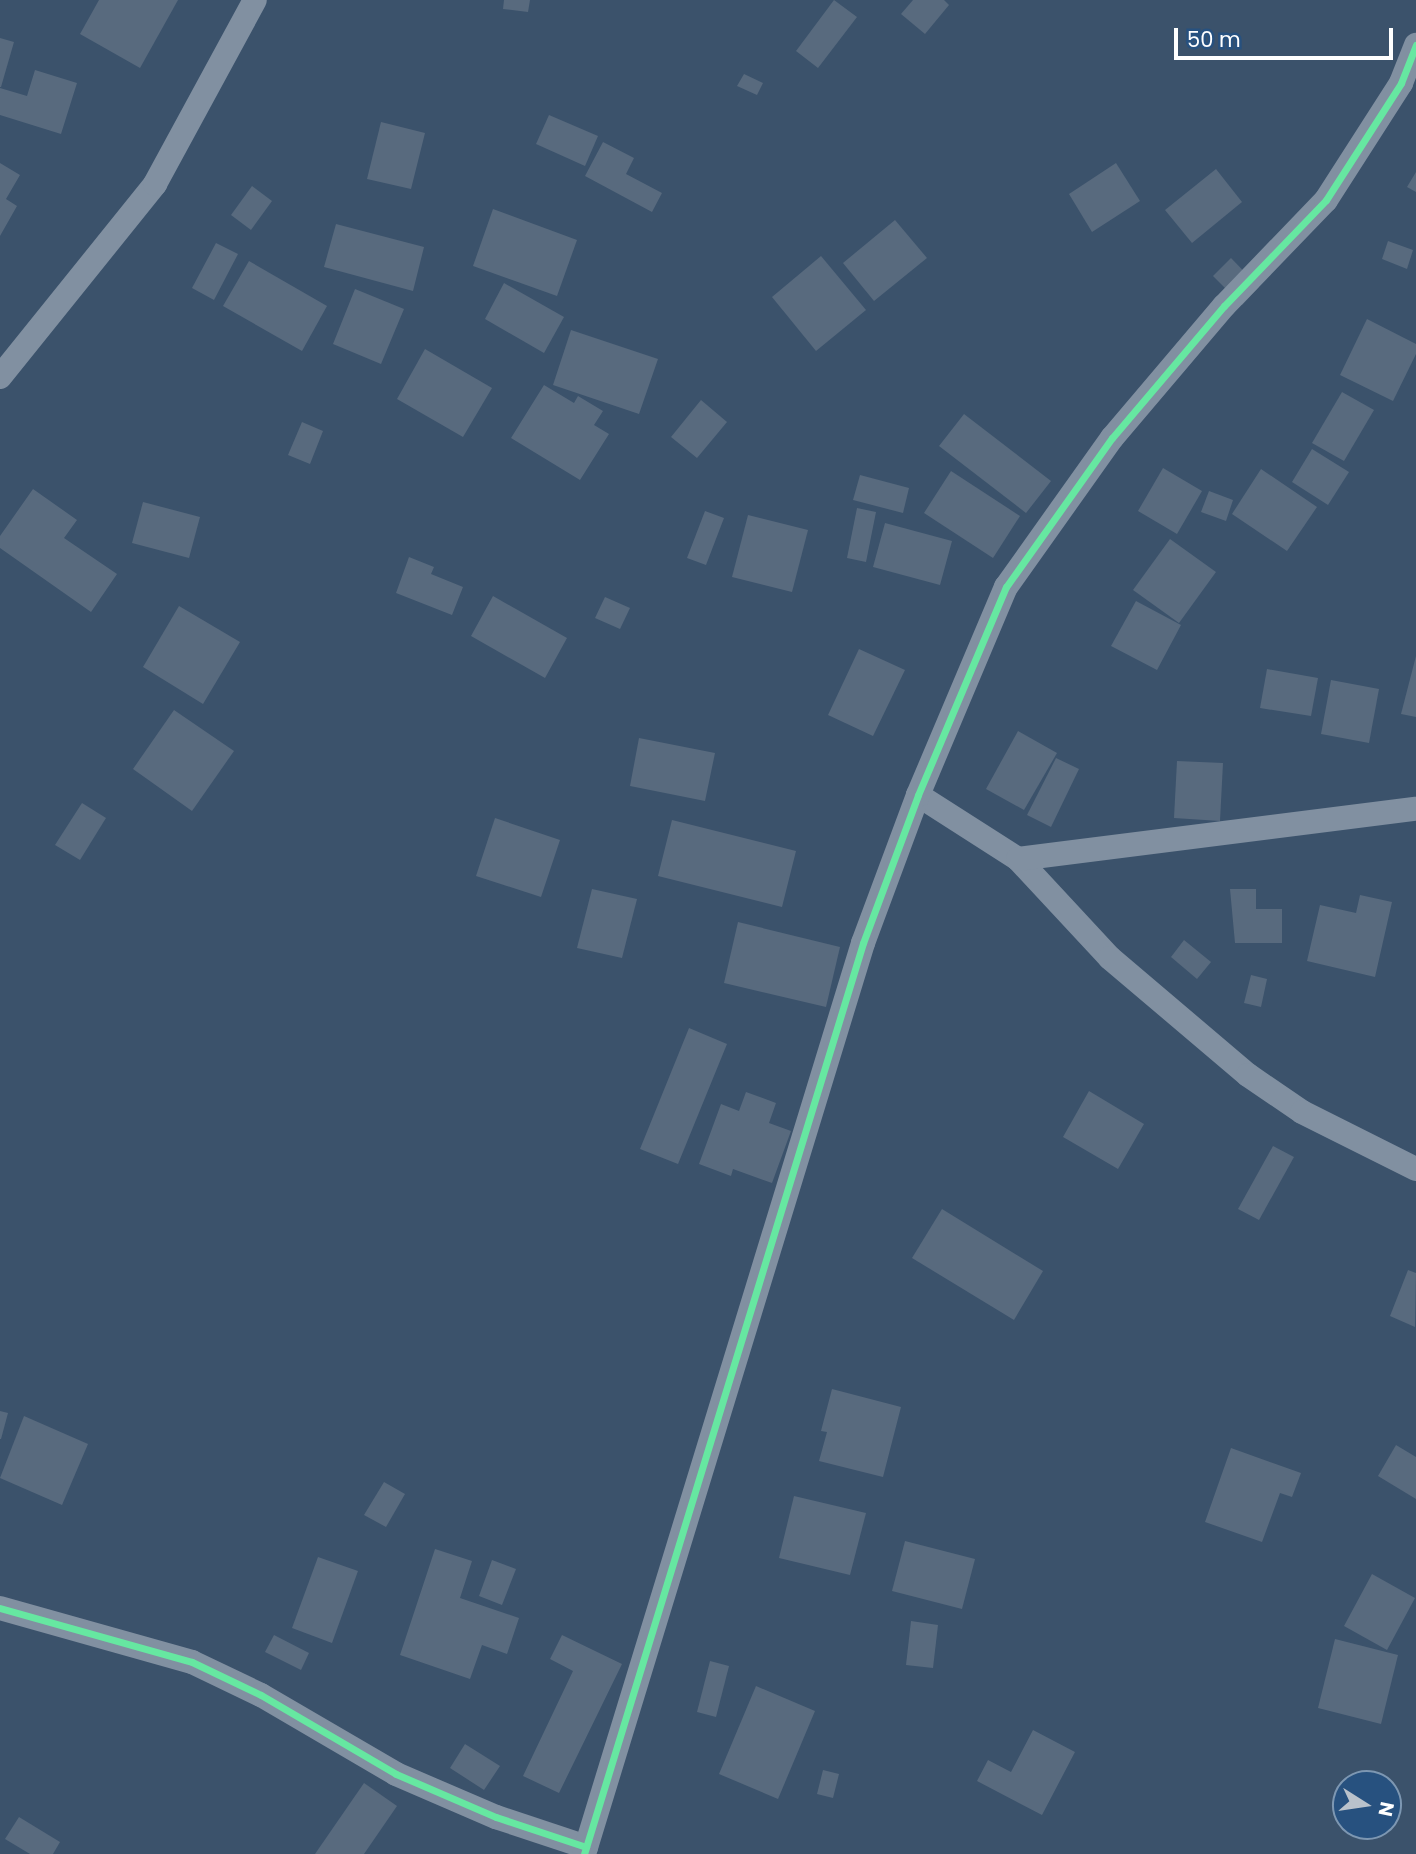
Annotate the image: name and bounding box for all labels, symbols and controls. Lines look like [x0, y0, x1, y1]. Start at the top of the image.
scale bar [1178, 14, 1397, 58]
text: 50 m [1187, 25, 1241, 54]
north arrow [1332, 1770, 1402, 1840]
text: N [1371, 1799, 1401, 1819]

